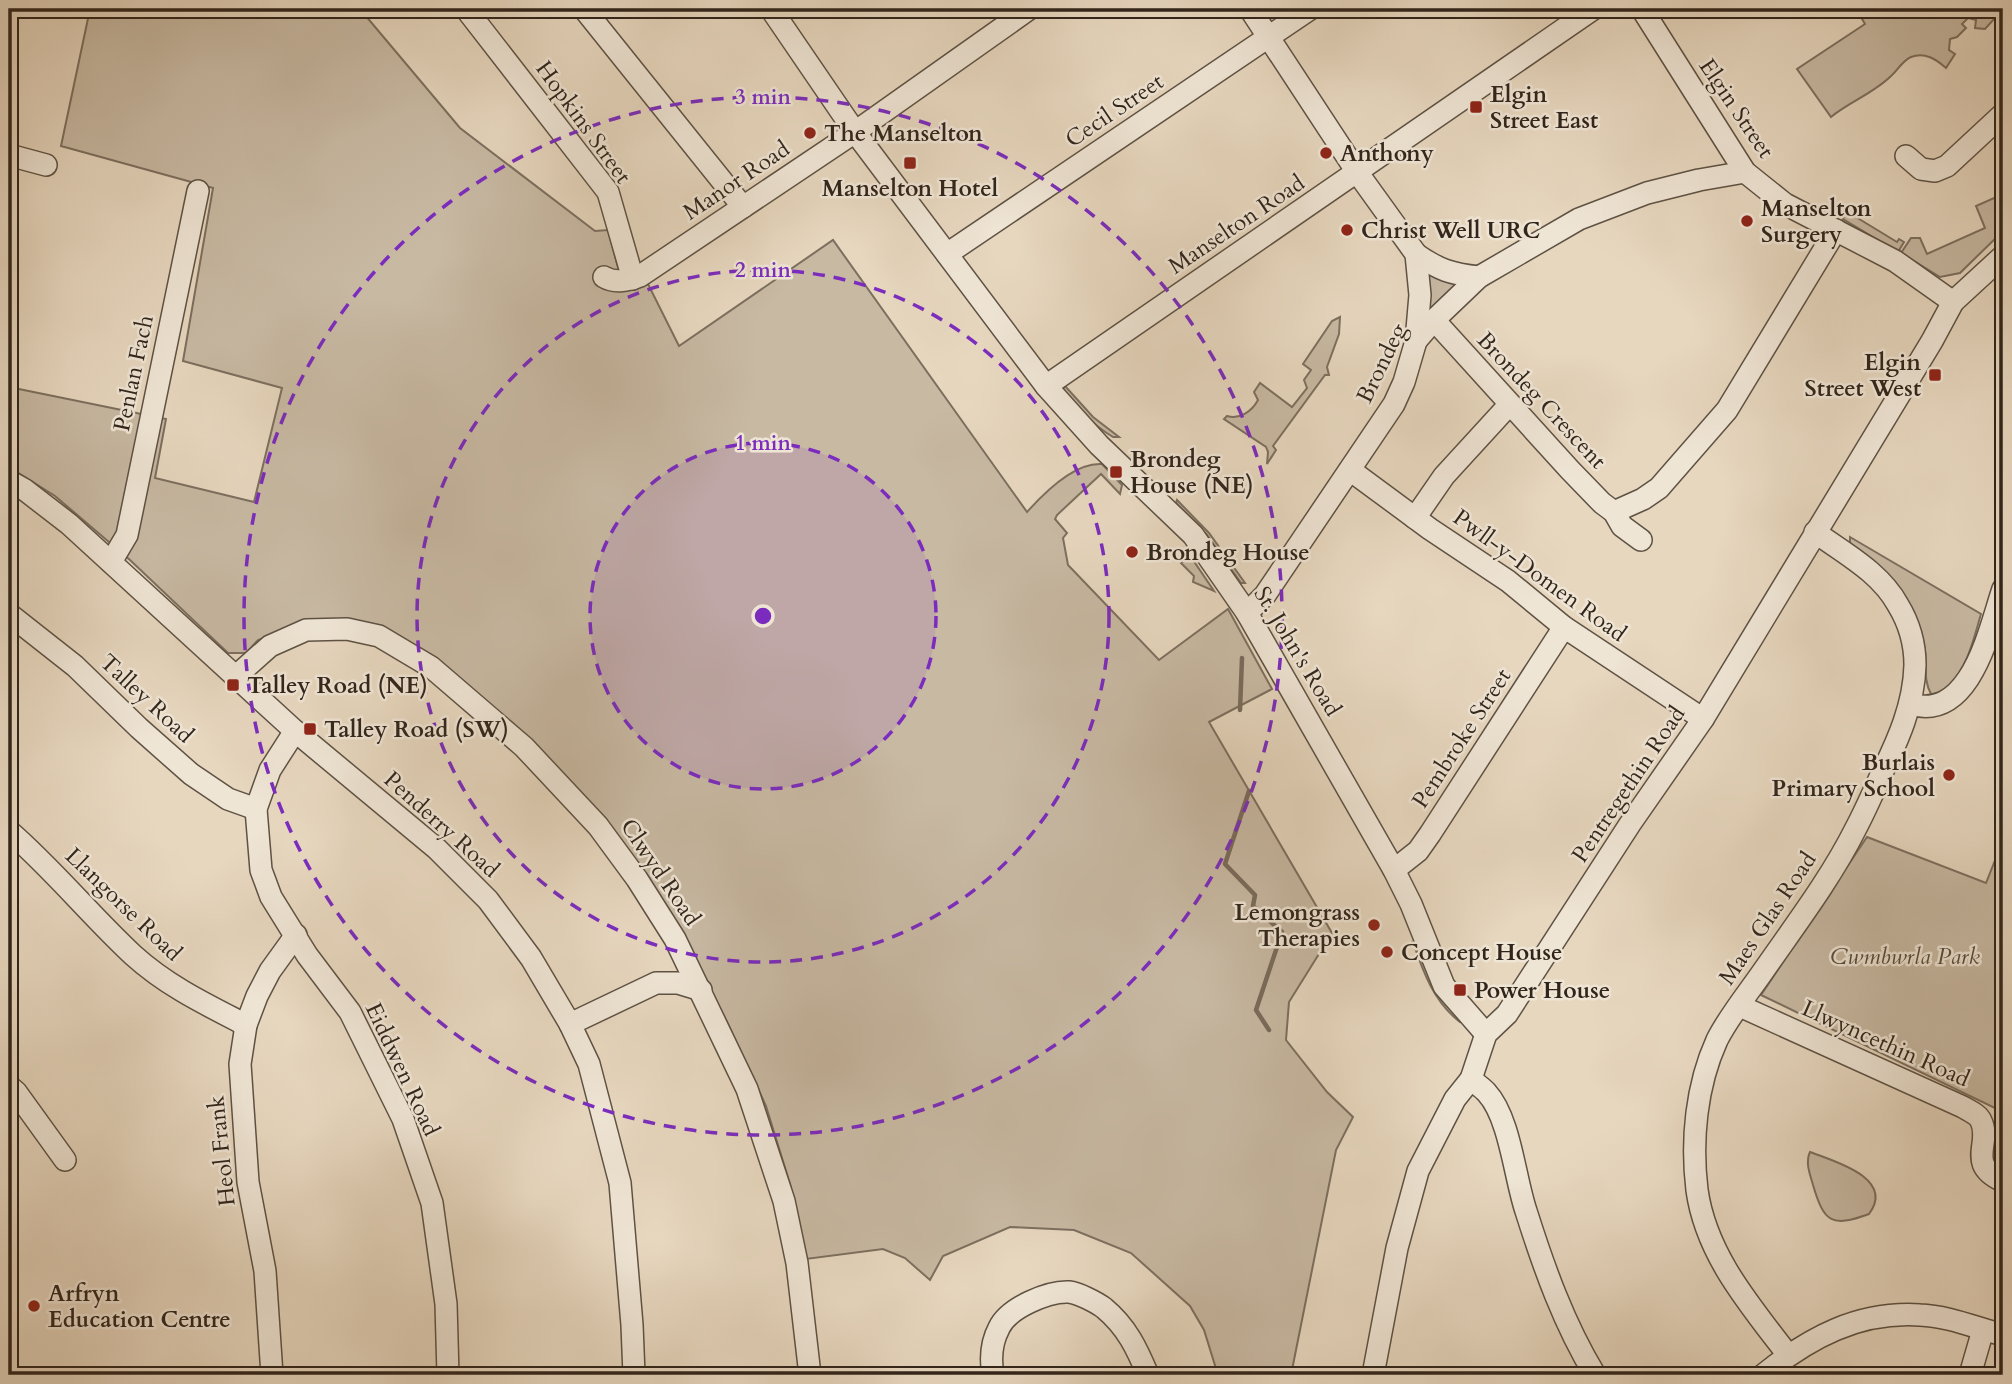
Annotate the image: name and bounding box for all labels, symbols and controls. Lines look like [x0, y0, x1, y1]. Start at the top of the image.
street label: Elgin Street [1692, 52, 1781, 164]
street label: Hopkins Street [528, 55, 639, 190]
street label: Cecil Street [1059, 66, 1170, 155]
place label: Elgin Street East [1490, 79, 1598, 136]
text: 3 min [735, 83, 791, 112]
marker: Elgin Street East [1468, 99, 1484, 115]
place label: The Manselton [824, 118, 983, 149]
marker: The Manselton [802, 125, 818, 141]
street label: Manor Road [677, 133, 796, 227]
place label: Anthony [1340, 138, 1434, 169]
marker: Anthony [1318, 145, 1334, 161]
marker: Manselton Hotel [902, 155, 918, 171]
street label: Manselton Road [1162, 167, 1311, 281]
place label: Manselton Hotel [822, 173, 999, 204]
place label: Manselton Surgery [1761, 193, 1872, 250]
marker: Manselton Surgery [1739, 213, 1755, 229]
place label: Christ Well URC [1361, 215, 1540, 246]
marker: Christ Well URC [1339, 222, 1355, 238]
text: 2 min [735, 256, 791, 285]
street label: Penlan Fach [106, 312, 161, 434]
street label: Brondeg [1349, 318, 1414, 408]
street label: Brondeg Crescent [1470, 325, 1613, 476]
place label: Elgin Street West [1805, 347, 1921, 404]
marker: Elgin Street West [1927, 367, 1943, 383]
text: 1 min [735, 429, 791, 458]
place label: Brondeg House (NE) [1130, 444, 1254, 501]
marker: Brondeg House (NE) [1108, 464, 1124, 480]
street label: Pwll-y-Domen Road [1447, 502, 1633, 649]
place label: Brondeg House [1146, 537, 1310, 568]
marker: Brondeg House [1124, 544, 1140, 560]
street label: St. John's Road [1247, 581, 1349, 723]
centre of rings [751, 604, 775, 628]
street label: Talley Road [93, 647, 201, 750]
street label: Pembroke Street [1405, 662, 1518, 814]
place label: Talley Road (NE) [247, 670, 428, 701]
marker: Talley Road (NE) [225, 677, 241, 693]
street label: Pentregethin Road [1564, 699, 1693, 869]
place label: Talley Road (SW) [324, 714, 509, 745]
marker: Talley Road (SW) [302, 721, 318, 737]
place label: Burlais Primary School [1772, 747, 1935, 804]
street label: Penderry Road [377, 764, 507, 885]
marker: Burlais Primary School [1941, 767, 1957, 783]
street label: Clwyd Road [613, 813, 708, 933]
street label: Llangorse Road [58, 841, 189, 969]
street label: Maes Glas Road [1711, 845, 1824, 991]
place label: Lemongrass Therapies [1234, 897, 1360, 954]
marker: Lemongrass Therapies [1366, 917, 1382, 933]
place label: Concept House [1401, 937, 1562, 968]
park label: Cwmbwrla Park [1830, 941, 1981, 972]
marker: Concept House [1379, 944, 1395, 960]
place label: Power House [1474, 975, 1610, 1006]
marker: Power House [1452, 982, 1468, 998]
street label: Llwyncethin Road [1797, 993, 1975, 1095]
street label: Eiddwen Road [358, 997, 447, 1142]
street label: Heol Frank [200, 1093, 243, 1208]
place label: Arfryn Education Centre [48, 1278, 231, 1335]
marker: Arfryn Education Centre [26, 1298, 42, 1314]

